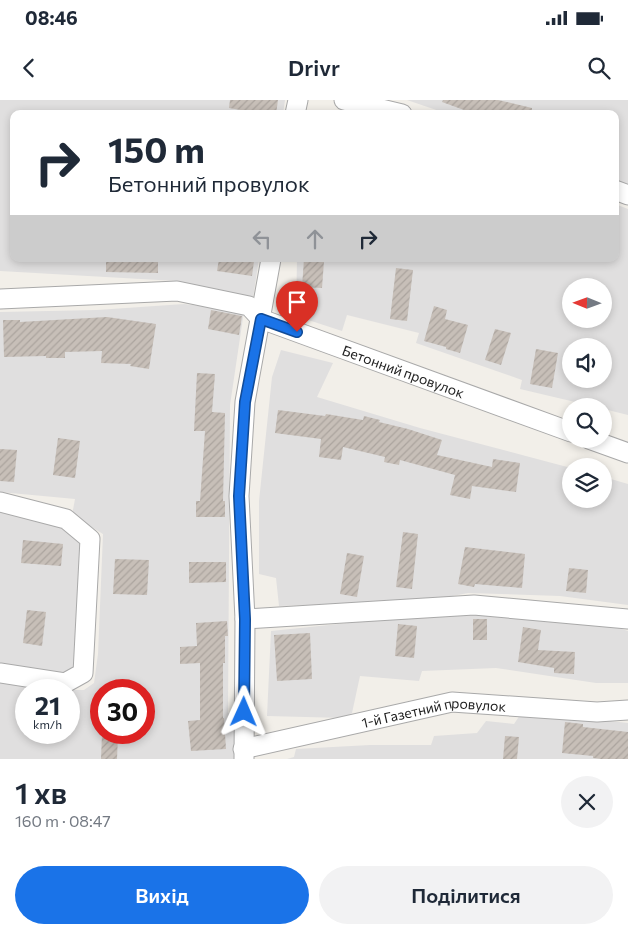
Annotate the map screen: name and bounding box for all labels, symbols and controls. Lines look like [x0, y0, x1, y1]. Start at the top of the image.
text: 08:46 [25, 6, 78, 29]
icon: back [15, 54, 43, 82]
text: Drivr [288, 54, 340, 81]
icon: search [585, 54, 613, 82]
text: 150 m [108, 127, 205, 170]
icon: right [25, 130, 90, 195]
text: Бетонний провулок [108, 170, 310, 197]
icon: left [248, 225, 276, 253]
icon: ahead [301, 225, 329, 253]
icon: right [354, 225, 382, 253]
north arrow [562, 278, 612, 328]
map controls [562, 278, 612, 508]
pin [276, 281, 318, 332]
icon: arrive [283, 288, 311, 316]
button: sound [562, 338, 612, 388]
street label: Бетонний провулок [340, 341, 467, 401]
button: search [562, 398, 612, 448]
button: layers [562, 458, 612, 508]
speed limit sign: 30 [90, 679, 155, 744]
position arrow [217, 685, 269, 737]
text: 21 [35, 690, 60, 720]
street label: 1-й Газетний провулок [360, 693, 507, 731]
text: km/h [33, 717, 62, 731]
text: 1 хв [15, 773, 67, 810]
button: close [561, 776, 613, 828]
text: 160 m · 08:47 [15, 811, 111, 830]
button: Вихід [15, 866, 309, 924]
button: Поділитися [319, 866, 613, 924]

